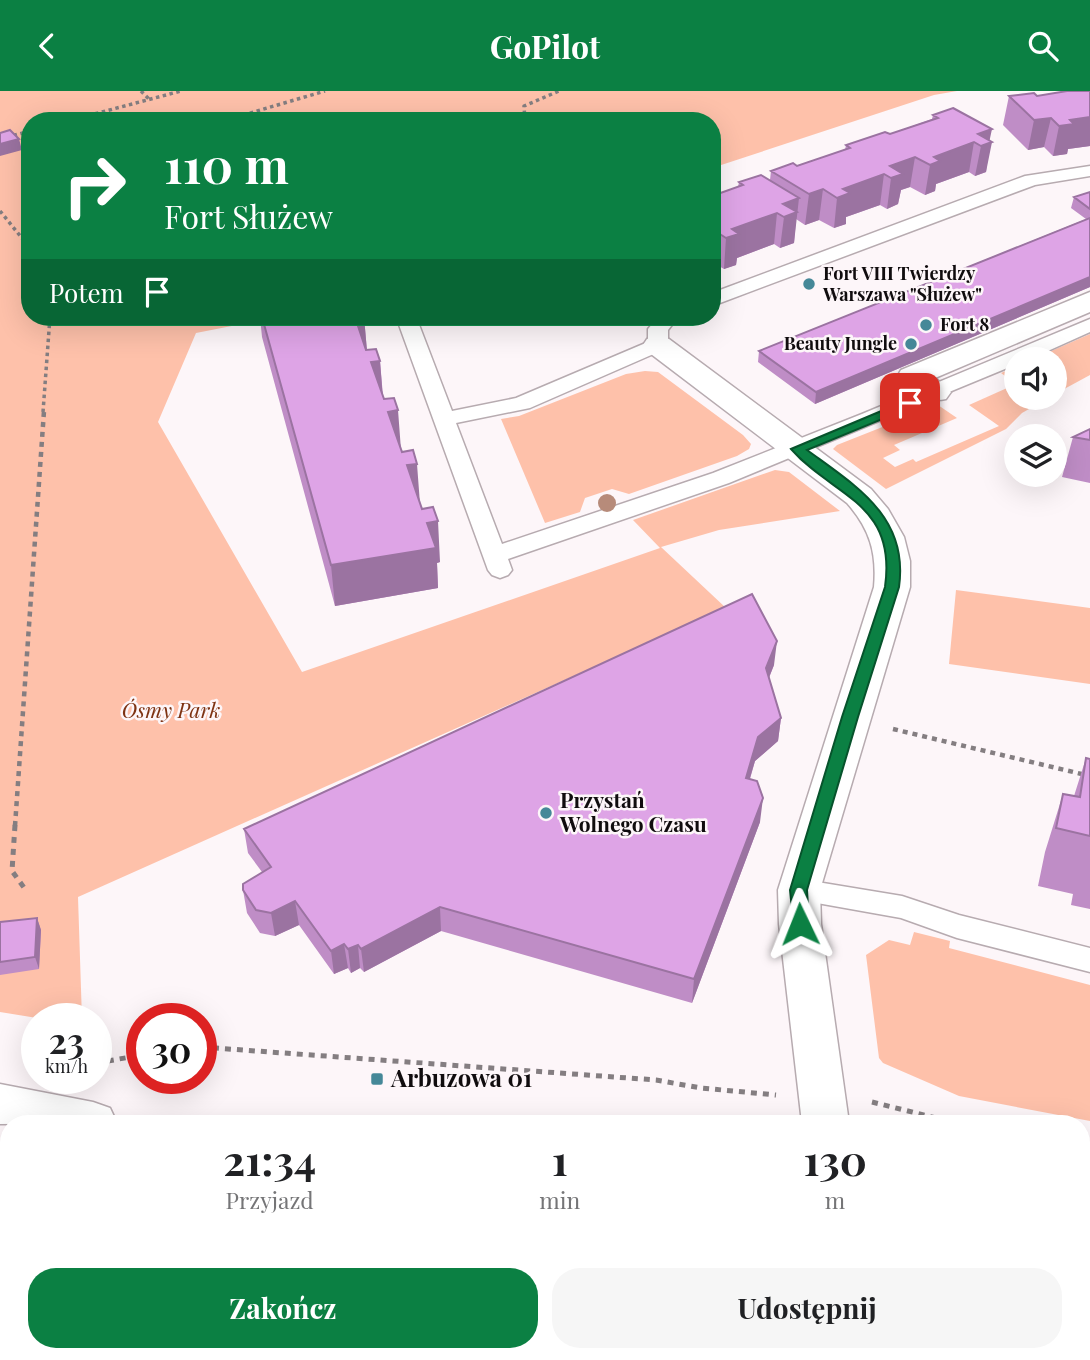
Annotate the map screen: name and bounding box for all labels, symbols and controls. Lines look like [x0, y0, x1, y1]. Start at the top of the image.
text: GoPilot [490, 24, 600, 67]
icon: back [28, 27, 66, 65]
icon: search [1024, 27, 1062, 65]
text: 110 m [164, 131, 289, 196]
icon: right [49, 140, 140, 231]
text: Fort Służew [164, 194, 333, 237]
place label: Fort VIII Twierdzy Warszawa "Służew" [822, 261, 982, 306]
icon: arrive [138, 273, 176, 311]
text: Potem [49, 275, 124, 310]
marker: Fort VIII Twierdzy Warszawa "Służew" [801, 276, 817, 292]
place label: Fort 8 [940, 312, 989, 336]
marker: Fort 8 [918, 317, 934, 333]
place label: Beauty Jungle [784, 331, 897, 355]
marker: Beauty Jungle [903, 336, 919, 352]
map controls [1004, 347, 1067, 487]
button: sound [1004, 347, 1067, 410]
pin [880, 373, 940, 433]
icon: arrive [891, 384, 929, 422]
button: layers [1004, 424, 1067, 487]
park label: Ósmy Park [122, 695, 220, 723]
place label: Przystań Wolnego Czasu [559, 785, 707, 837]
marker: Przystań Wolnego Czasu [538, 805, 554, 821]
position arrow [763, 887, 837, 961]
speed limit sign: 30 [126, 1003, 217, 1094]
text: 23 [49, 1016, 84, 1063]
text: km/h [45, 1054, 88, 1078]
place label: Arbuzowa 01 [390, 1061, 532, 1093]
marker: Arbuzowa 01 [369, 1071, 385, 1087]
text: 21:34 [223, 1131, 316, 1187]
text: 1 [552, 1131, 568, 1187]
text: 130 [803, 1131, 867, 1187]
text: Przyjazd [226, 1184, 314, 1215]
text: min [539, 1184, 580, 1215]
text: m [825, 1184, 845, 1215]
button: Zakończ [28, 1268, 538, 1348]
button: Udostępnij [552, 1268, 1062, 1348]

